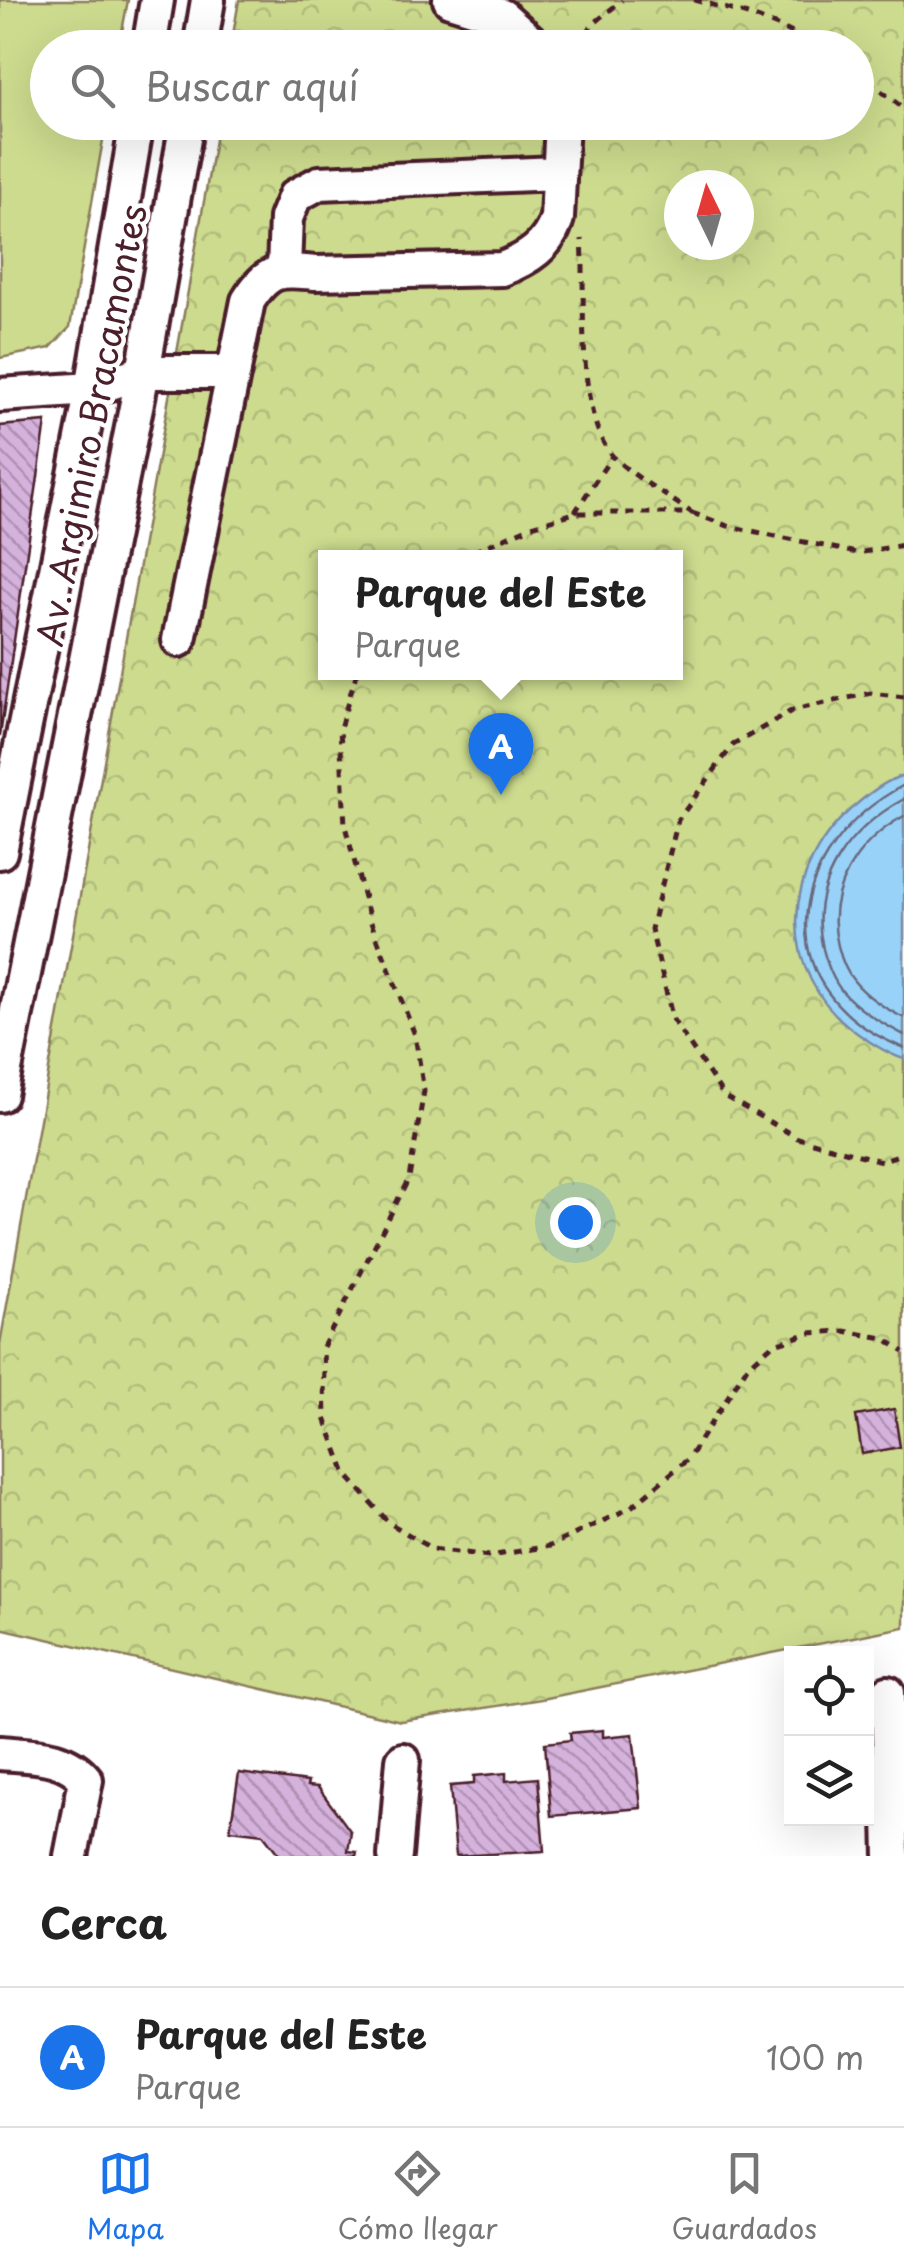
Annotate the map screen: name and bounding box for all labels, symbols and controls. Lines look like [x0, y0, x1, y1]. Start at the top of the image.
search box [30, 30, 874, 140]
text: Buscar aquí [145, 57, 359, 114]
icon: search [65, 58, 120, 113]
north arrow [664, 170, 754, 260]
street label: Av. Argimiro Bracamontes [21, 200, 159, 650]
popup [318, 550, 683, 680]
text: Parque del Este [355, 563, 646, 620]
text: Parque [355, 620, 461, 668]
pin: A [468, 712, 534, 795]
your location [550, 1197, 601, 1248]
map controls [784, 1646, 874, 1826]
button: locate [784, 1646, 874, 1736]
button: layers [784, 1736, 874, 1826]
text: Cerca [40, 1890, 167, 1953]
text: Parque del Este [135, 2005, 427, 2062]
text: A [60, 2033, 85, 2081]
text: 100 m [766, 2033, 864, 2081]
text: Parque [135, 2062, 242, 2110]
tab: Mapa [87, 2146, 164, 2249]
tab: Cómo llegar [338, 2146, 498, 2249]
tab: Guardados [671, 2146, 817, 2249]

